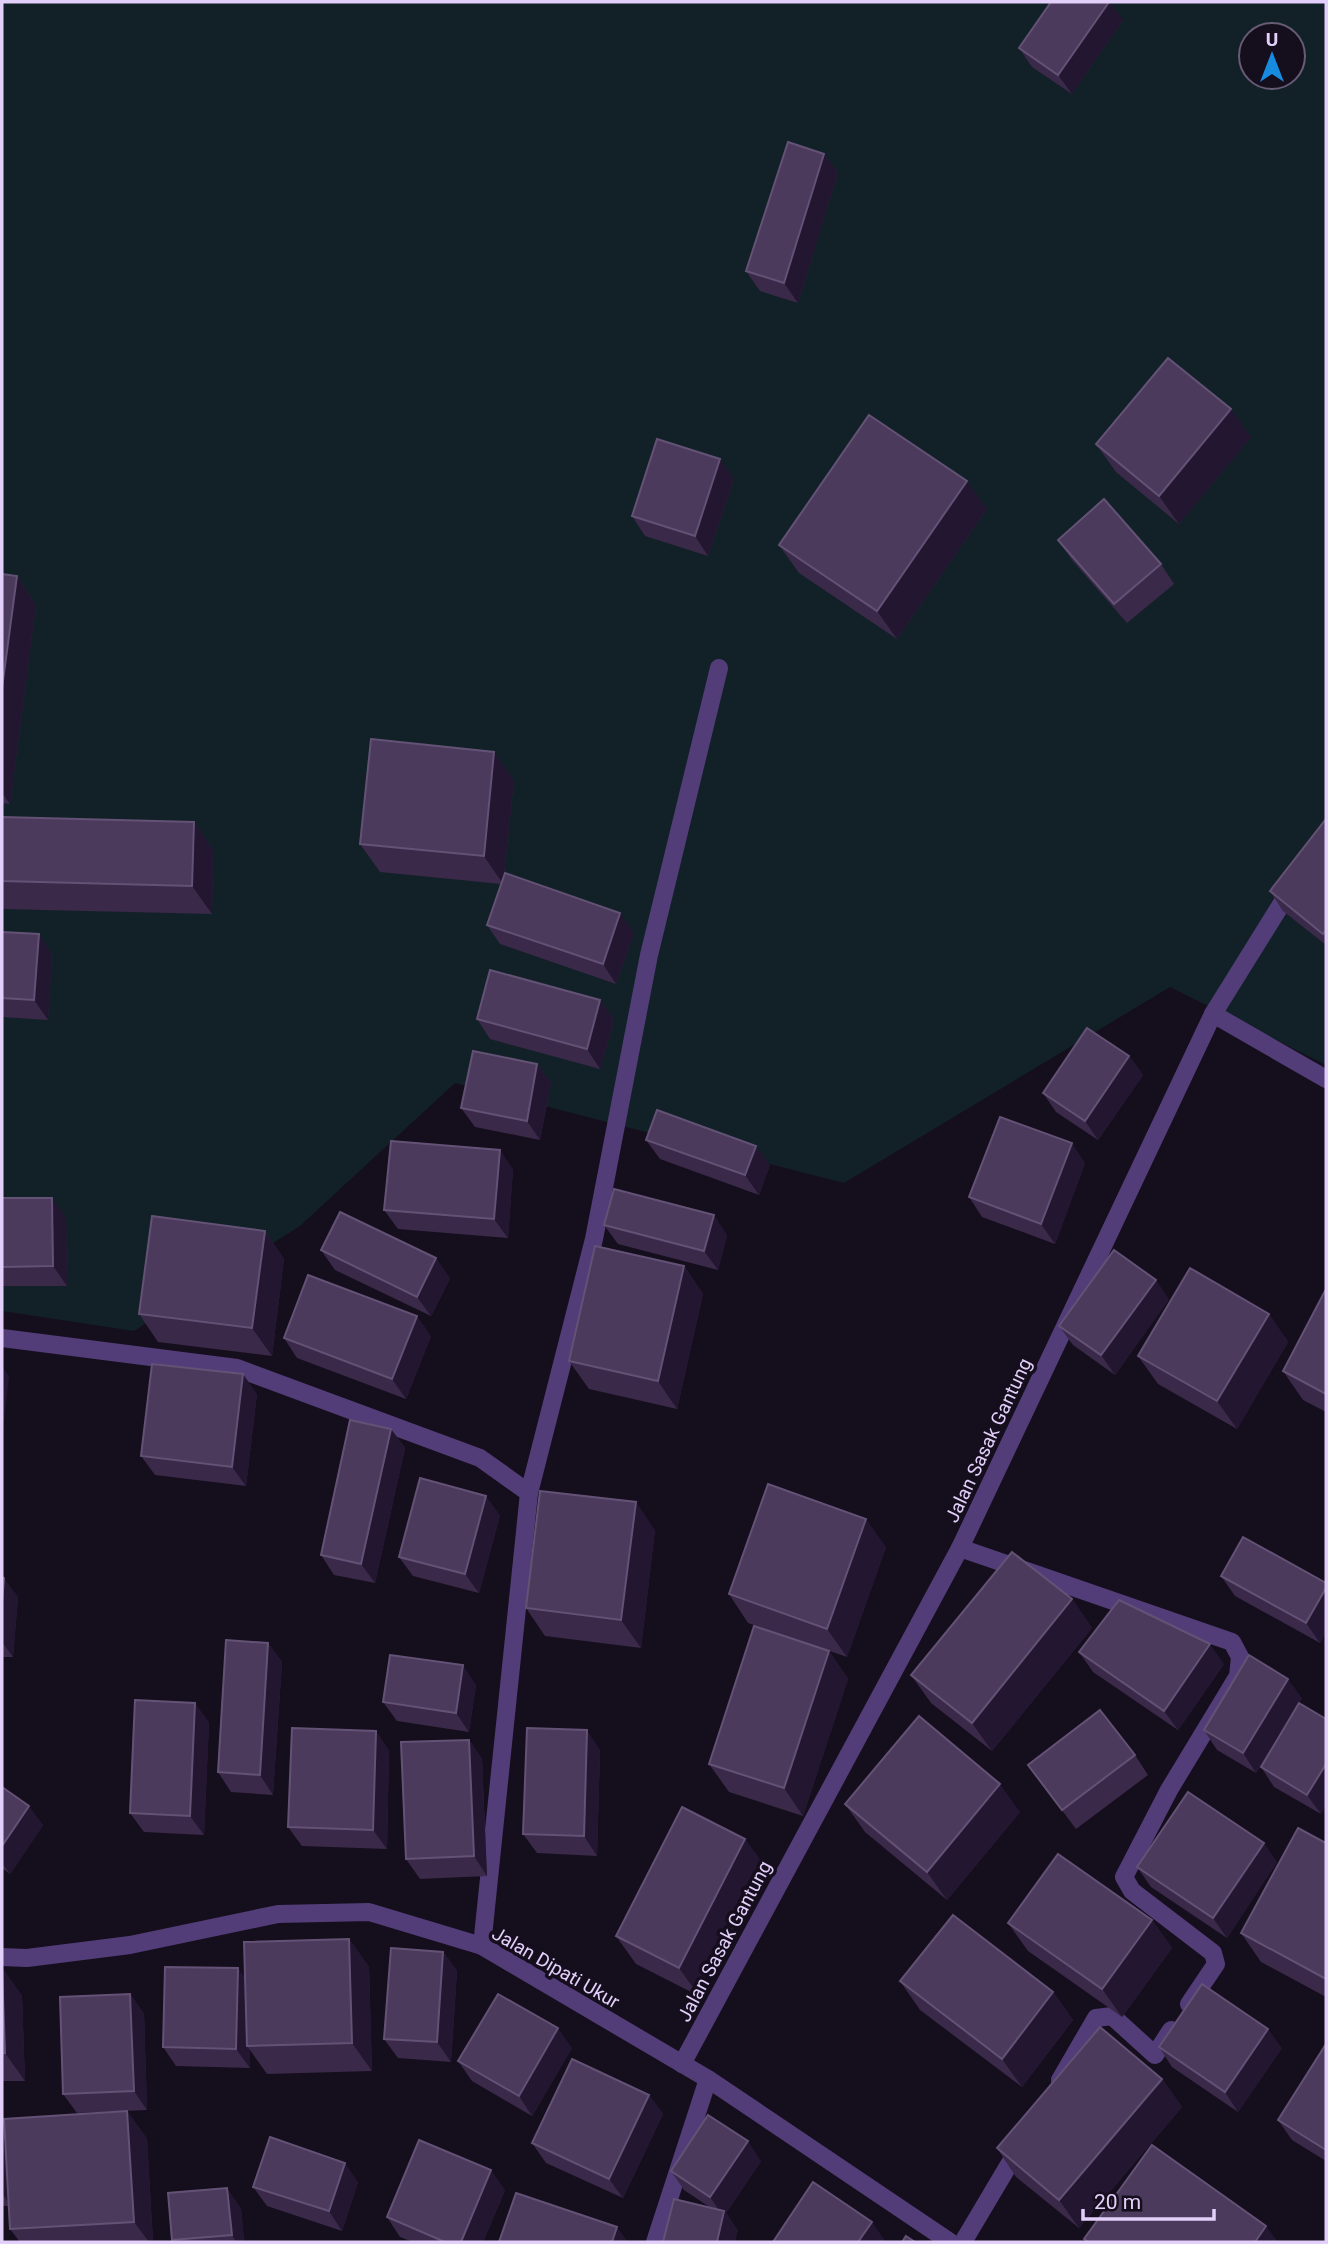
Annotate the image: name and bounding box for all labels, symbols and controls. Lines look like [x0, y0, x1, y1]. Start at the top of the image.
north arrow [1237, 21, 1307, 91]
text: U [1266, 28, 1278, 51]
street label: Jalan Sasak Gantung [940, 1354, 1037, 1526]
street label: Jalan Sasak Gantung [672, 1857, 777, 2026]
street label: Jalan Dipati Ukur [488, 1922, 624, 2014]
scale bar [1083, 2178, 1214, 2222]
text: 20 m [1094, 2190, 1141, 2214]

